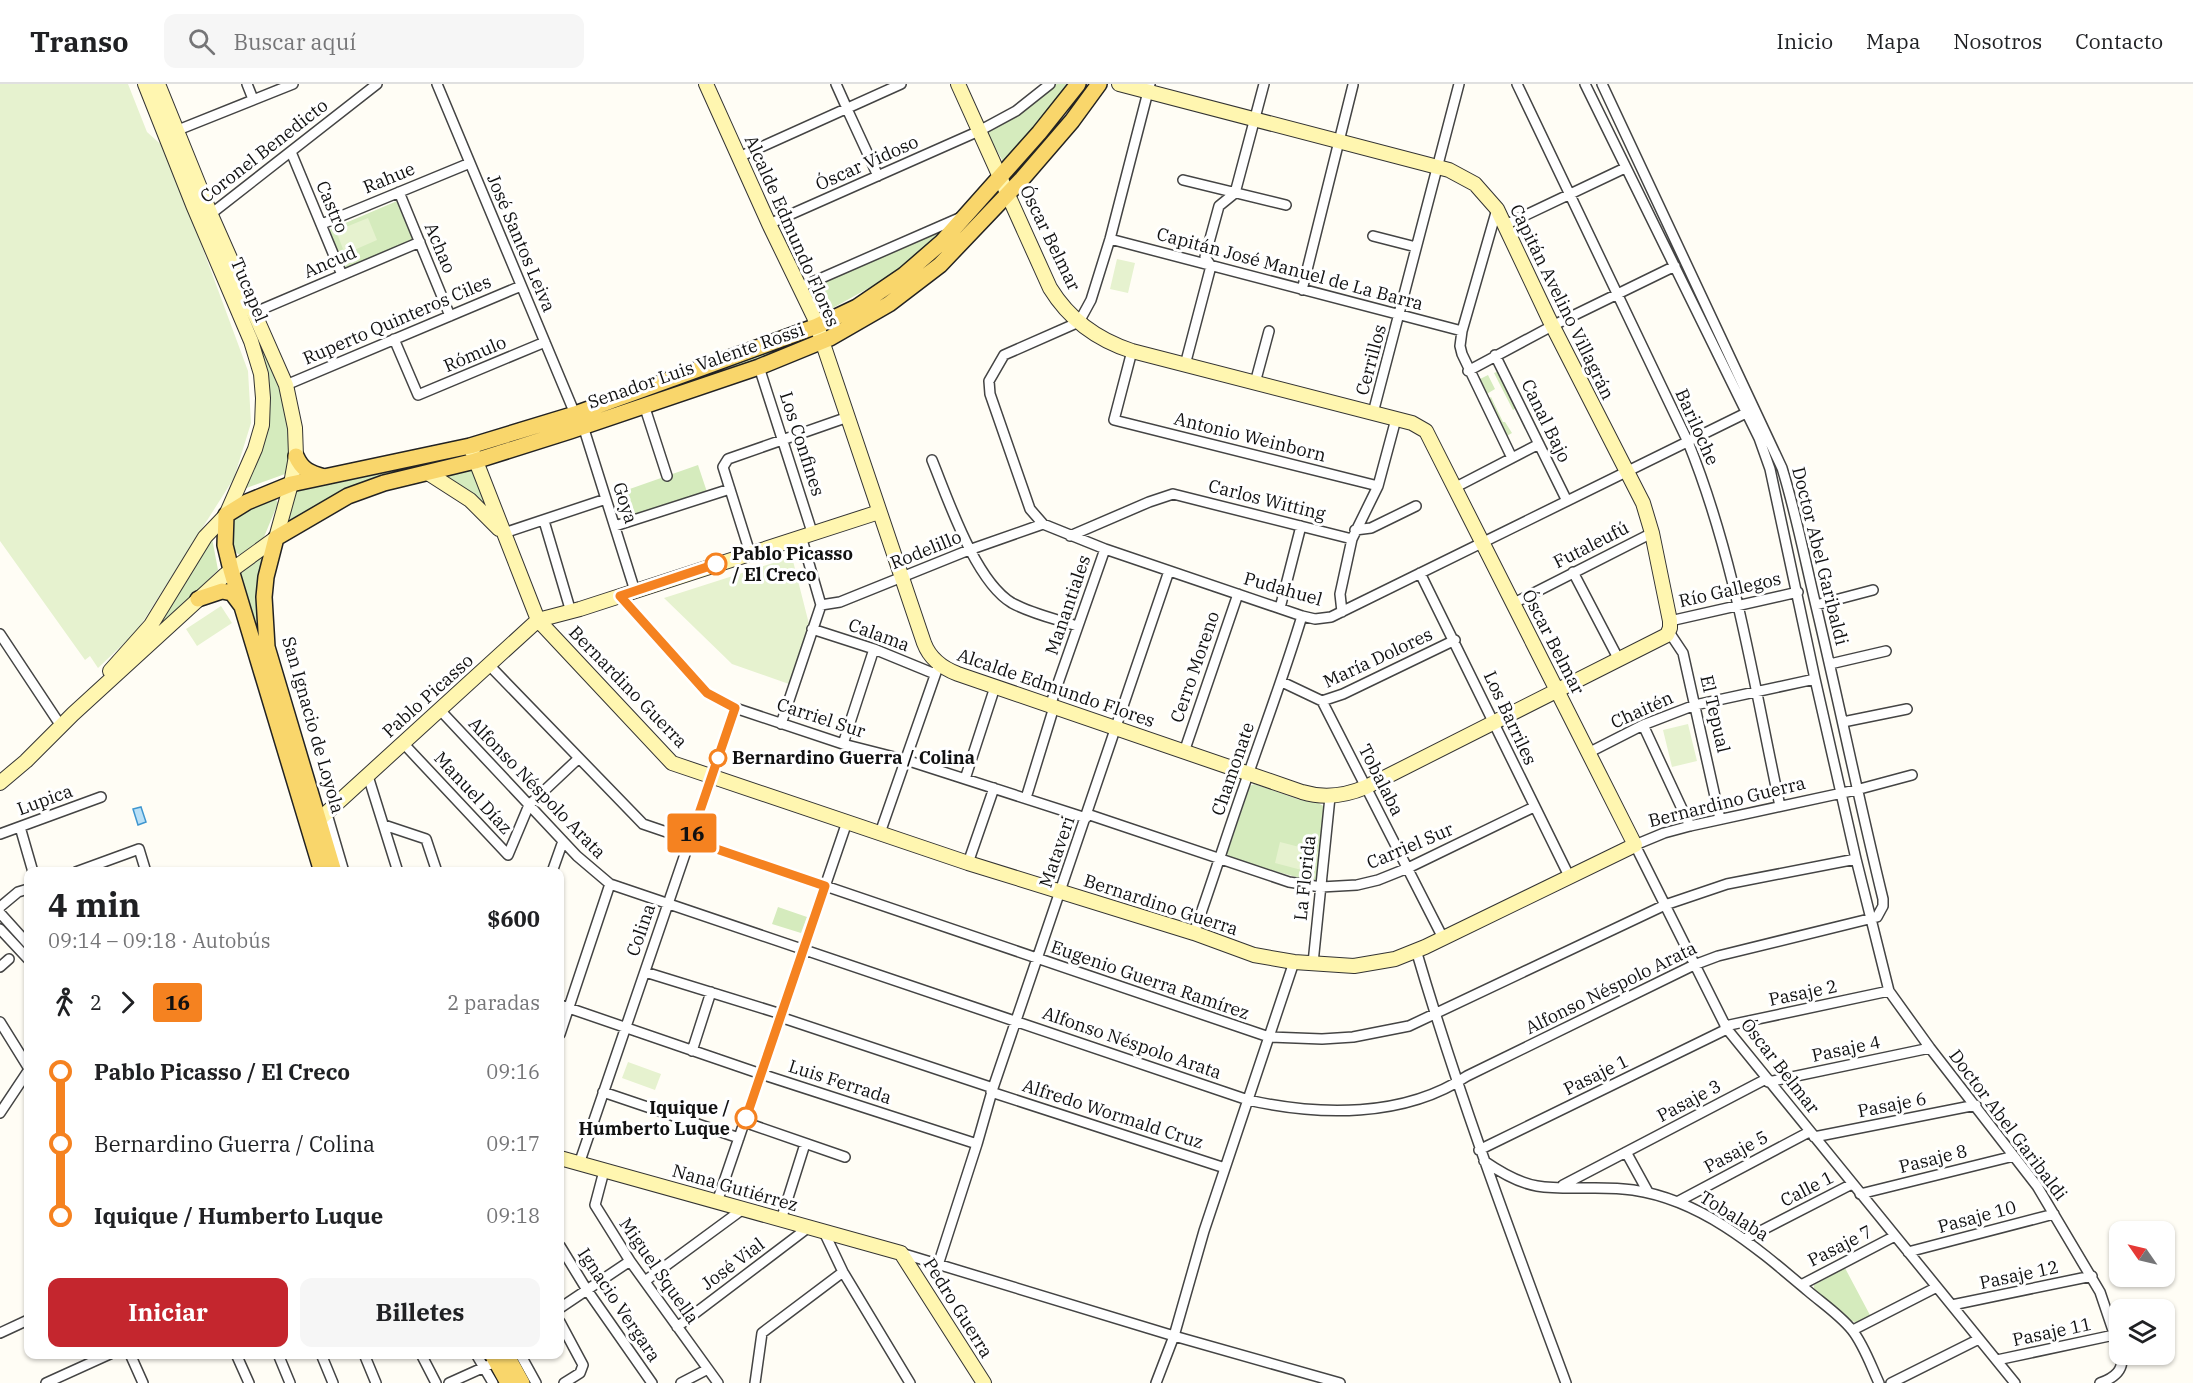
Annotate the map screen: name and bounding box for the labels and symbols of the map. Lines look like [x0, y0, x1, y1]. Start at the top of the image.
street label: Coronel Benedicto [195, 94, 332, 208]
street label: Óscar Vidoso [812, 130, 922, 195]
street label: Alcalde Edmundo Flores [740, 131, 845, 330]
street label: Rahue [359, 157, 418, 198]
street label: José Santos Leiva [482, 170, 561, 315]
street label: Castro [311, 177, 354, 236]
street label: Óscar Belmar [1015, 181, 1086, 294]
street label: Capitán Avelino Villagrán [1505, 200, 1620, 403]
street label: Achao [420, 219, 461, 277]
street label: Capitán José Manuel de La Barra [1154, 222, 1426, 315]
street label: Ancud [300, 240, 360, 283]
street label: Tucapel [226, 254, 273, 326]
street label: Ruperto Quinteros Ciles [299, 269, 494, 370]
street label: Senador Luis Valente Rossi [585, 318, 807, 413]
street label: Cerrillos [1350, 322, 1391, 398]
street label: Rómulo [440, 330, 510, 377]
street label: Canal Bajo [1516, 375, 1576, 466]
street label: Bariloche [1670, 385, 1725, 469]
street label: Los Confines [775, 389, 830, 499]
street label: Antonio Weinborn [1172, 407, 1329, 467]
street label: Doctor Abel Garibaldi [1787, 464, 1854, 648]
street label: Carlos Witting [1206, 474, 1328, 525]
street label: Goya [608, 479, 643, 527]
street label: Futaleufú [1549, 516, 1632, 573]
street label: Rodelillo [887, 525, 965, 574]
place label: Pablo Picasso / El Creco [732, 542, 853, 586]
street label: Manantiales [1040, 552, 1095, 658]
marker: Pablo Picasso / El Creco [705, 553, 727, 575]
street label: Pudahuel [1241, 566, 1325, 611]
street label: Río Gallegos [1677, 567, 1783, 612]
street label: Óscar Belmar [1517, 585, 1590, 698]
street label: Cerro Moreno [1165, 608, 1224, 726]
street label: Calama [845, 613, 913, 656]
street label: Bernardino Guerra [564, 621, 693, 753]
street label: María Dolores [1319, 622, 1436, 693]
street label: San Ignacio de Loyola [277, 634, 350, 816]
street label: Alcalde Edmundo Flores [954, 643, 1158, 732]
street label: Pablo Picasso [377, 649, 478, 743]
street label: Los Barriles [1479, 667, 1542, 768]
street label: El Tepual [1695, 673, 1736, 755]
street label: Chaitén [1607, 686, 1677, 733]
street label: Carriel Sur [774, 692, 868, 743]
street label: Alfonso Néspolo Arata [464, 712, 611, 863]
street label: Chamonate [1206, 719, 1259, 819]
street label: Tobalaba [1354, 740, 1409, 820]
place label: Bernardino Guerra / Colina [732, 746, 975, 769]
street label: Manuel Díaz [429, 747, 517, 839]
marker: Bernardino Guerra / Colina [709, 749, 727, 767]
street label: Bernardino Guerra [1646, 771, 1808, 832]
street label: Lupica [14, 779, 76, 820]
street label: Mataveri [1034, 813, 1080, 891]
line badge: 16 [665, 814, 719, 852]
street label: Carriel Sur [1363, 817, 1457, 874]
street label: La Florida [1289, 834, 1320, 922]
street label: Bernardino Guerra [1081, 869, 1241, 940]
street label: Colina [621, 900, 660, 959]
street label: Eugenio Guerra Ramírez [1048, 935, 1253, 1024]
street label: Alfonso Néspolo Arata [1521, 936, 1700, 1039]
street label: Pasaje 2 [1767, 974, 1839, 1011]
street label: Alfonso Néspolo Arata [1040, 1001, 1225, 1084]
street label: Óscar Belmar [1736, 1013, 1825, 1118]
street label: Pasaje 4 [1810, 1030, 1882, 1067]
street label: Doctor Abel Garibaldi [1944, 1045, 2073, 1205]
street label: Pasaje 1 [1560, 1049, 1632, 1100]
street label: Luis Ferrada [786, 1054, 895, 1109]
street label: Alfredo Wormald Cruz [1020, 1073, 1207, 1154]
street label: Pasaje 3 [1653, 1074, 1725, 1127]
street label: Pasaje 6 [1856, 1087, 1928, 1122]
place label: Iquique / Humberto Luque [578, 1096, 730, 1140]
marker: Iquique / Humberto Luque [735, 1107, 757, 1129]
street label: Pasaje 5 [1700, 1125, 1772, 1178]
street label: Pasaje 8 [1896, 1139, 1969, 1178]
street label: Nana Gutiérrez [670, 1159, 801, 1216]
street label: Calle 1 [1776, 1165, 1837, 1212]
street label: Tobalaba [1695, 1185, 1773, 1246]
street label: Pasaje 10 [1935, 1195, 2019, 1238]
street label: Miguel Squella [614, 1213, 705, 1328]
street label: Pasaje 7 [1804, 1220, 1876, 1272]
north arrow [2109, 1221, 2175, 1287]
street label: José Vial [697, 1232, 769, 1295]
street label: Ignacio Vergara [573, 1243, 666, 1366]
street label: Pedro Guerra [919, 1254, 998, 1362]
street label: Pasaje 12 [1977, 1255, 2061, 1294]
street label: Pasaje 11 [2010, 1312, 2094, 1351]

